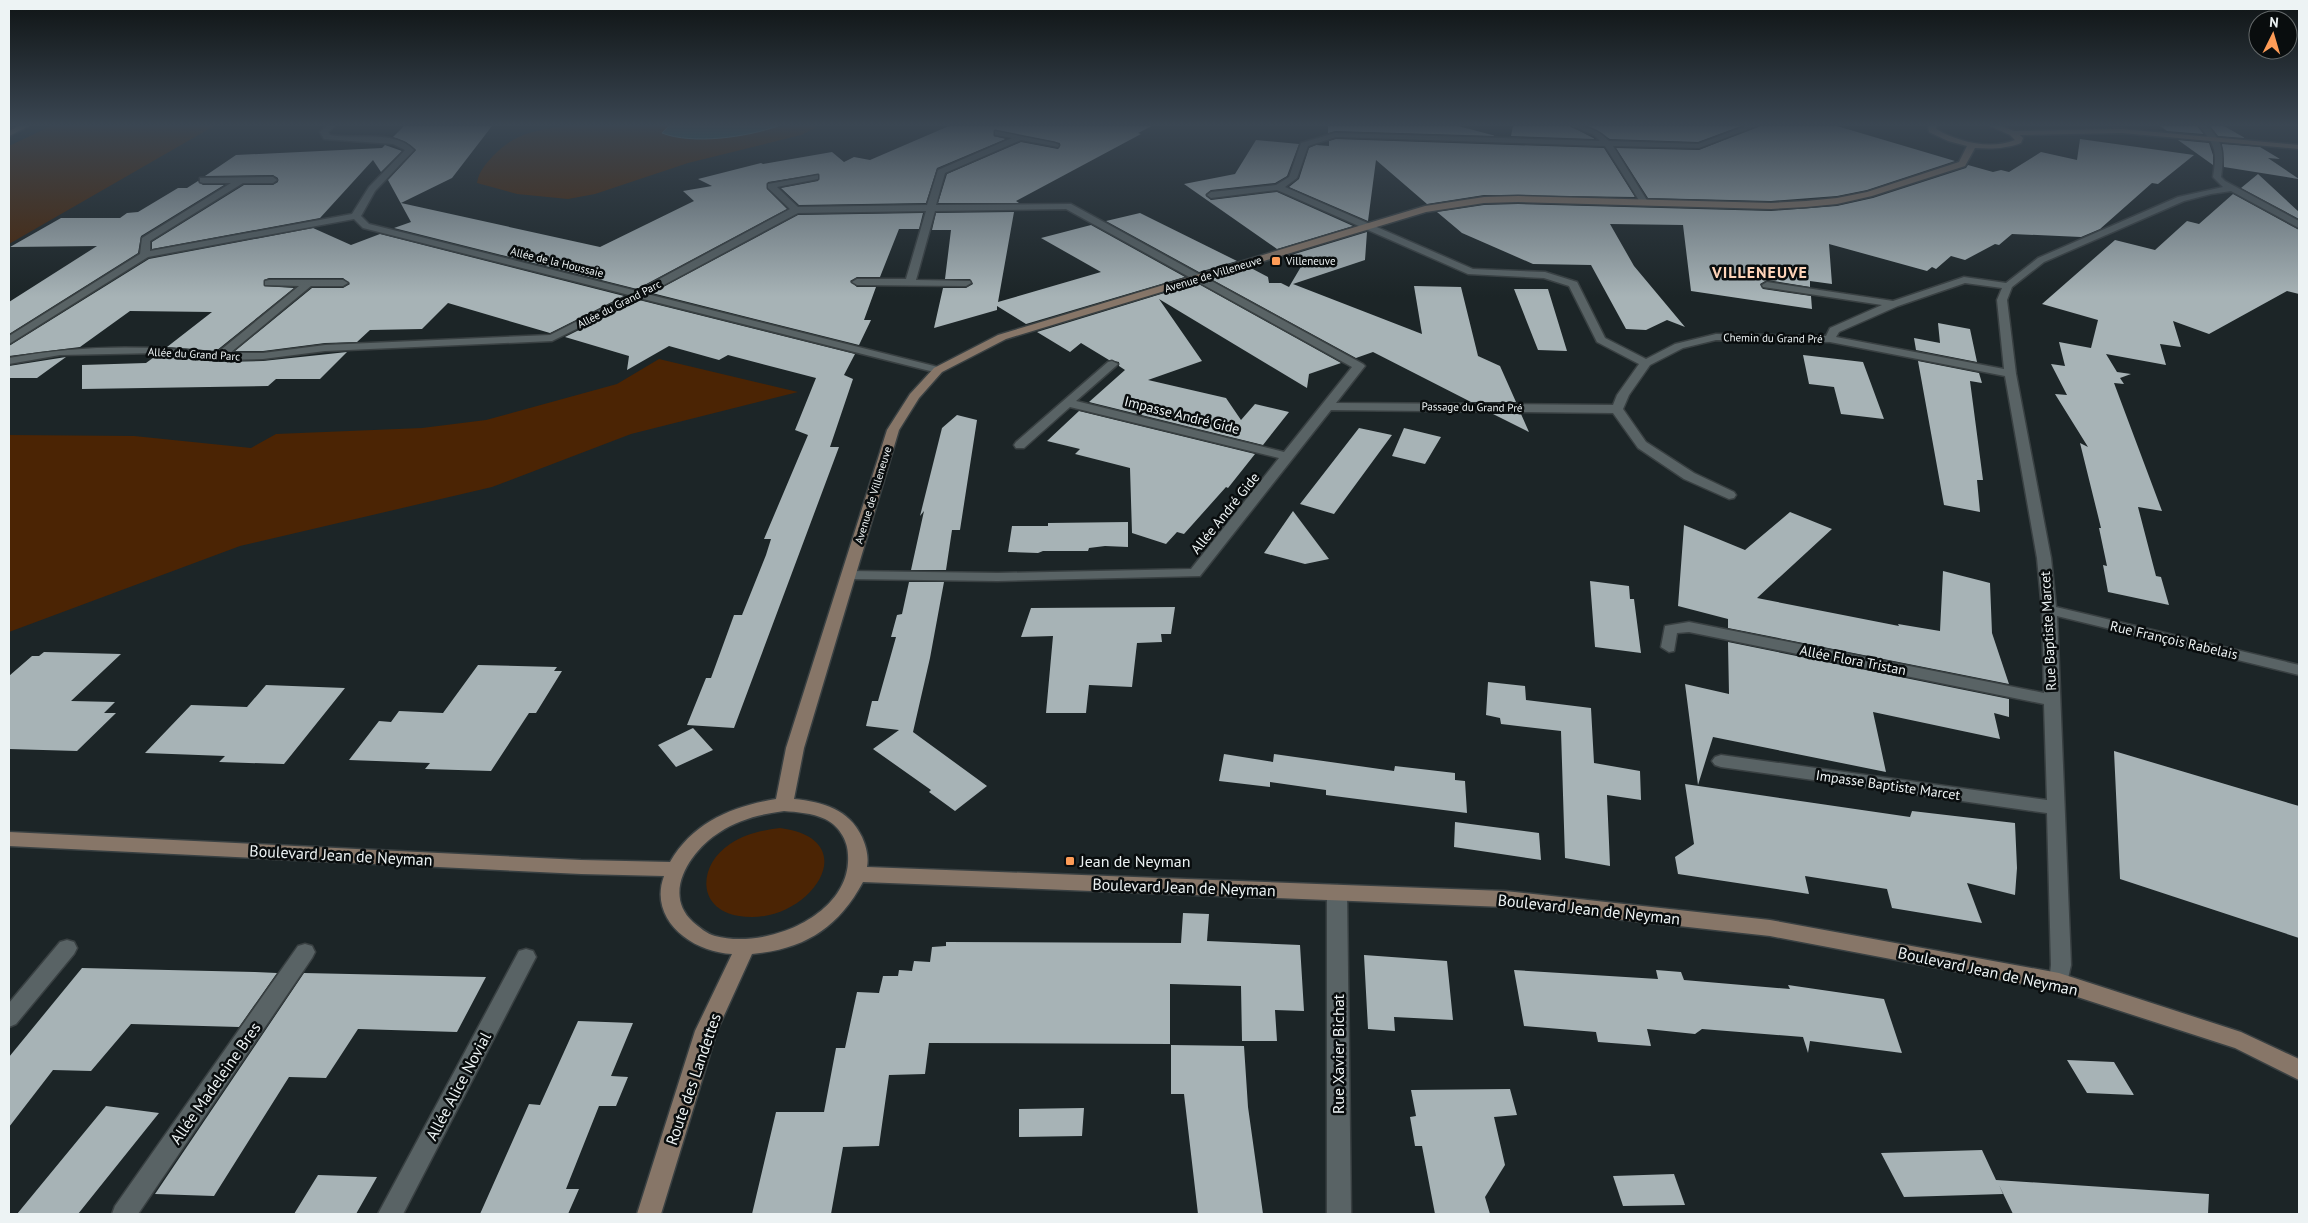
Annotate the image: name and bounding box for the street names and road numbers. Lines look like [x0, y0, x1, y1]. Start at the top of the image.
street label: Allée de la Houssaie [509, 244, 605, 280]
street label: Avenue de Villeneuve [1163, 252, 1264, 295]
street label: Allée du Grand Parc [575, 277, 663, 331]
street label: Chemin du Grand Pré [1723, 330, 1823, 346]
street label: Allée du Grand Parc [148, 345, 241, 363]
street label: Impasse André Gide [1123, 392, 1241, 438]
street label: Passage du Grand Pré [1421, 399, 1523, 415]
street label: Avenue de Villeneuve [852, 444, 895, 545]
street label: Allée André Gide [1187, 469, 1263, 557]
street label: Rue Baptiste Marcet [2036, 570, 2060, 691]
street label: Rue François Rabelais [2108, 617, 2240, 663]
street label: Allée Flora Tristan [1798, 641, 1908, 679]
street label: Impasse Baptiste Marcet [1815, 766, 1962, 804]
street label: Boulevard Jean de Neyman [249, 840, 433, 870]
street label: Boulevard Jean de Neyman [1092, 874, 1276, 900]
street label: Boulevard Jean de Neyman [1497, 889, 1681, 929]
street label: Boulevard Jean de Neyman [1896, 942, 2080, 1000]
street label: Rue Xavier Bichat [1328, 993, 1348, 1114]
street label: Route des Landettes [661, 1010, 725, 1148]
street label: Allée Madeleine Bres [165, 1018, 265, 1148]
street label: Allée Alice Novial [421, 1028, 495, 1144]

